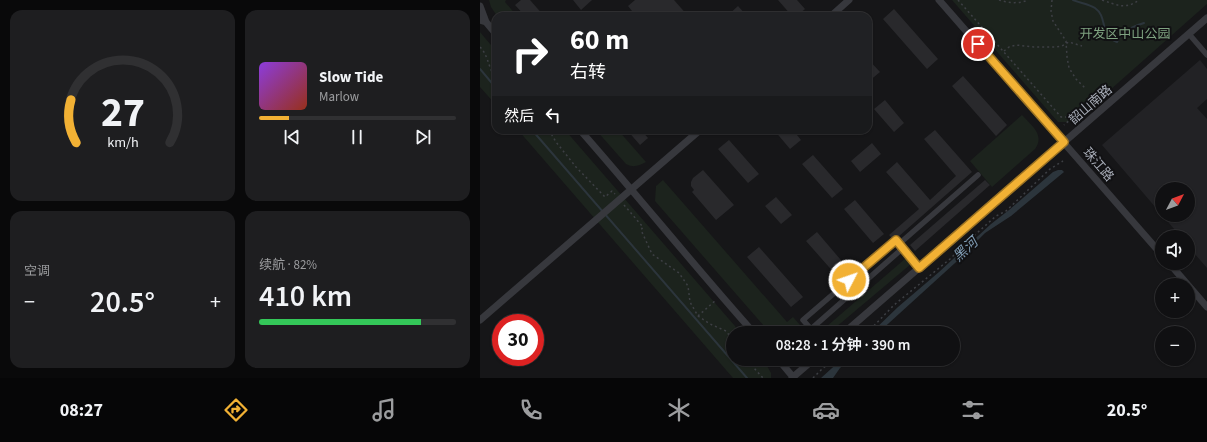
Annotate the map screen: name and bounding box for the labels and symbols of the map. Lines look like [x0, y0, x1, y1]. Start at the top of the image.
park label: 开发区中山公园 [1079, 25, 1171, 43]
pin [961, 27, 995, 61]
street label: 韶山南路 [1065, 81, 1116, 129]
street label: 珠江路 [1079, 144, 1118, 185]
north arrow [1155, 182, 1195, 222]
water label: 黑河 [949, 231, 985, 267]
position arrow [828, 259, 870, 301]
speed limit sign: 30 [492, 314, 544, 366]

